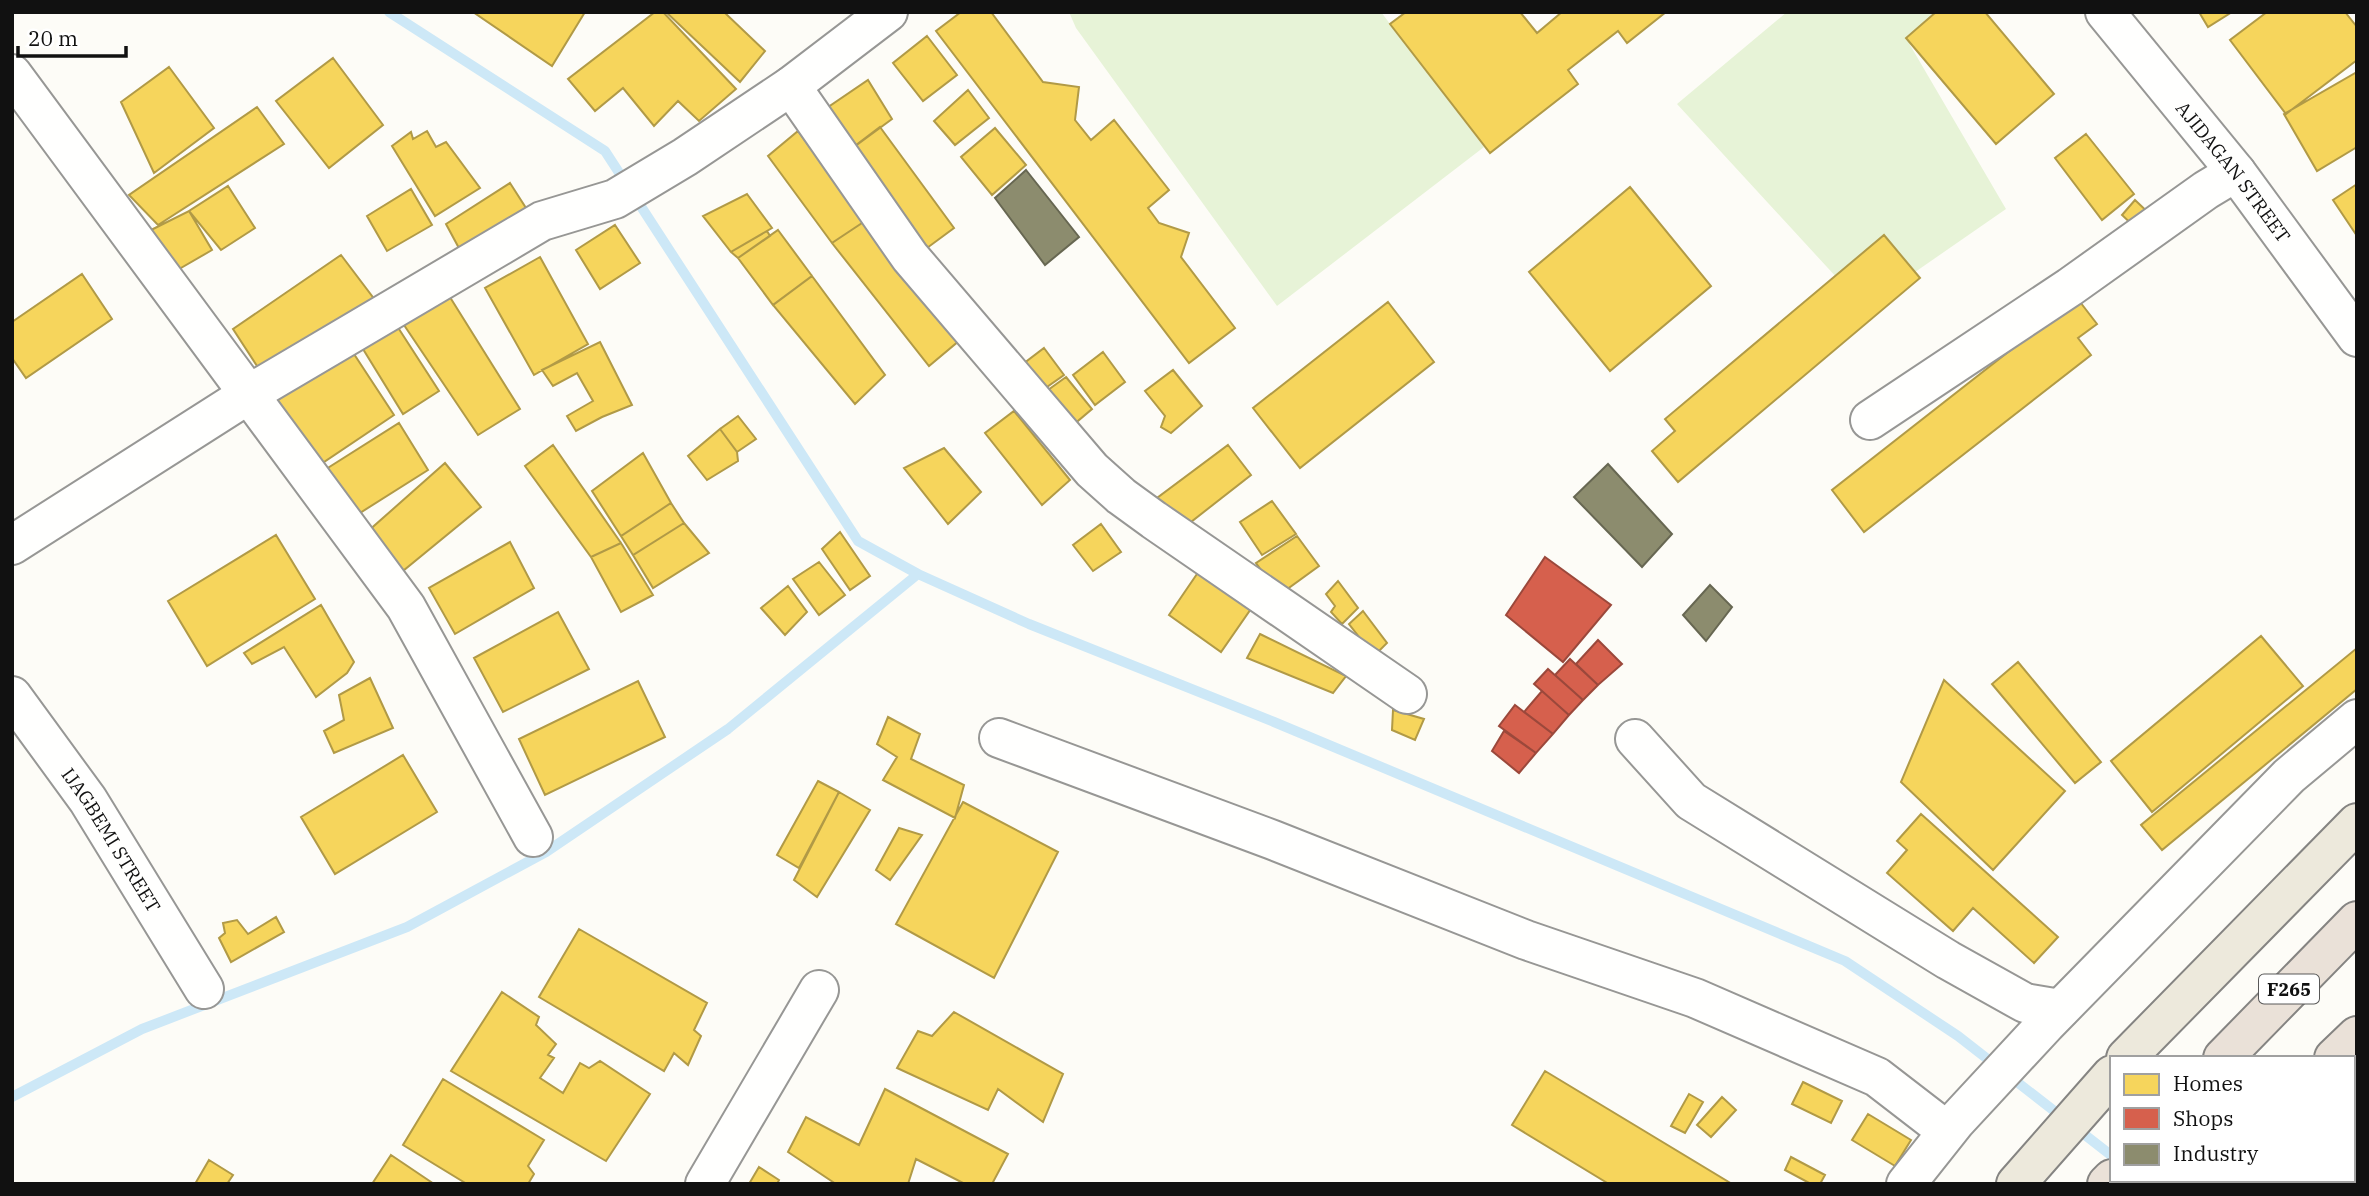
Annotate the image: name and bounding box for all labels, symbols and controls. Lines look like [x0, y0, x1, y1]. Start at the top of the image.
scale bar [18, 14, 126, 58]
text: 20 m [28, 24, 78, 52]
street label: AJIDAGAN STREET [2171, 96, 2296, 247]
street label: IJAGBEMI STREET [56, 763, 166, 917]
road number: F265 [2259, 974, 2319, 1004]
legend [2110, 1056, 2355, 1182]
text: Homes [2173, 1069, 2243, 1097]
text: Shops [2173, 1104, 2233, 1132]
text: Industry [2173, 1139, 2259, 1167]

